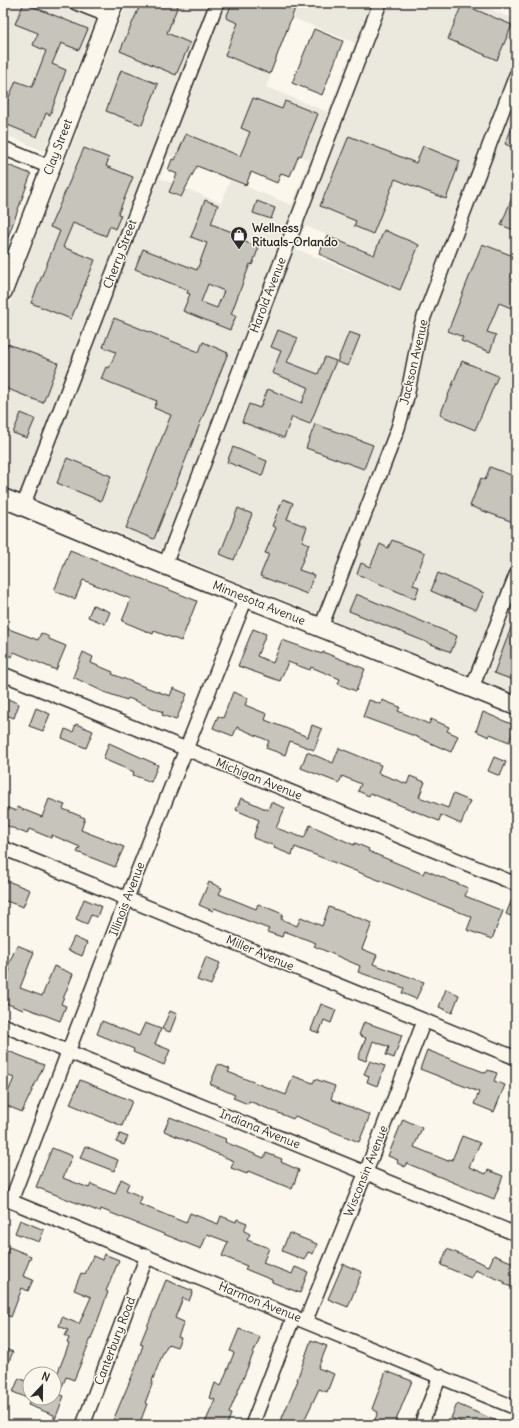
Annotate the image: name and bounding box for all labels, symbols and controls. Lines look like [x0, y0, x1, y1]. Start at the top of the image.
street label: Clay Street [40, 117, 75, 177]
street label: Cherry Street [99, 217, 140, 290]
place label: Wellness Rituals-Orlando [252, 220, 338, 249]
shop icon: Wellness Rituals-Orlando [229, 225, 249, 250]
street label: Harold Avenue [246, 255, 289, 335]
street label: Jackson Avenue [396, 318, 431, 406]
street label: Minnesota Avenue [211, 577, 308, 628]
street label: Michigan Avenue [214, 754, 304, 803]
street label: Illinois Avenue [106, 860, 148, 938]
street label: Miller Avenue [224, 932, 296, 974]
street label: Indiana Avenue [218, 1106, 303, 1152]
street label: Wisconsin Avenue [340, 1123, 391, 1219]
street label: Harmon Avenue [217, 1278, 304, 1325]
street label: Canterbury Road [91, 1295, 138, 1387]
north arrow [22, 1366, 62, 1406]
text: N [40, 1369, 52, 1385]

